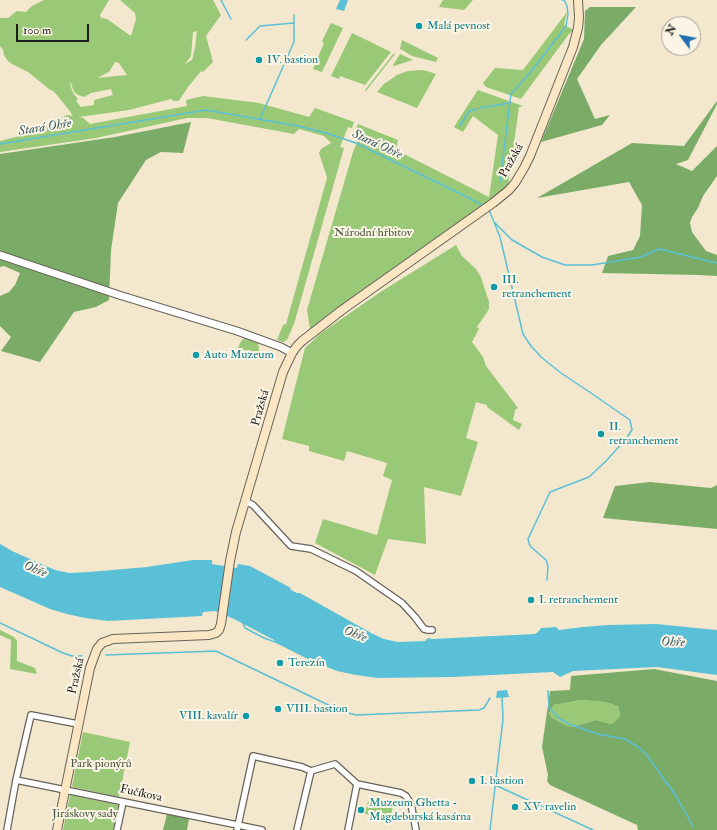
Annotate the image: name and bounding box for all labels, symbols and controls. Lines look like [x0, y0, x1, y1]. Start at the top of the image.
scale bar [18, 16, 91, 42]
north arrow [661, 16, 701, 56]
place label: Malá pevnost [427, 19, 490, 33]
marker: Malá pevnost [414, 21, 424, 31]
text: N [663, 22, 679, 38]
text: 100 m [23, 23, 51, 38]
place label: IV. bastion [267, 53, 318, 67]
marker: IV. bastion [254, 55, 264, 65]
water label: Stará Ohře [17, 116, 73, 140]
water label: Stará Ohře [349, 127, 405, 163]
street label: Pražská [497, 141, 527, 181]
park label: Národní hřbitov [334, 226, 412, 240]
place label: III. retranchement [502, 273, 571, 301]
marker: III. retranchement [489, 282, 499, 292]
place label: Auto Muzeum [204, 348, 274, 362]
marker: Auto Muzeum [191, 350, 201, 360]
street label: Pražská [249, 388, 273, 428]
place label: II. retranchement [609, 420, 678, 448]
marker: II. retranchement [596, 429, 606, 439]
water label: Ohře [21, 558, 49, 582]
place label: I. retranchement [539, 593, 618, 607]
marker: I. retranchement [526, 595, 536, 605]
water label: Ohře [341, 624, 369, 646]
water label: Ohře [661, 635, 685, 651]
street label: Pražská [66, 656, 88, 696]
place label: Terezín [288, 656, 325, 670]
marker: Terezín [275, 658, 285, 668]
place label: VIII. bastion [286, 702, 348, 716]
marker: VIII. bastion [273, 704, 283, 714]
place label: VIII. kavalír [179, 709, 238, 723]
marker: VIII. kavalír [241, 711, 251, 721]
park label: Park pionýrů [70, 757, 132, 771]
place label: I. bastion [480, 774, 524, 788]
marker: I. bastion [467, 776, 477, 786]
street label: Fučíkova [119, 783, 163, 805]
place label: Muzeum Ghetta - Magdeburská kasárna [369, 796, 471, 824]
place label: XV. ravelin [523, 800, 577, 814]
marker: XV. ravelin [510, 802, 520, 812]
marker: Muzeum Ghetta - Magdeburská kasárna [356, 805, 366, 815]
park label: Jiráskovy sady [52, 807, 118, 821]

